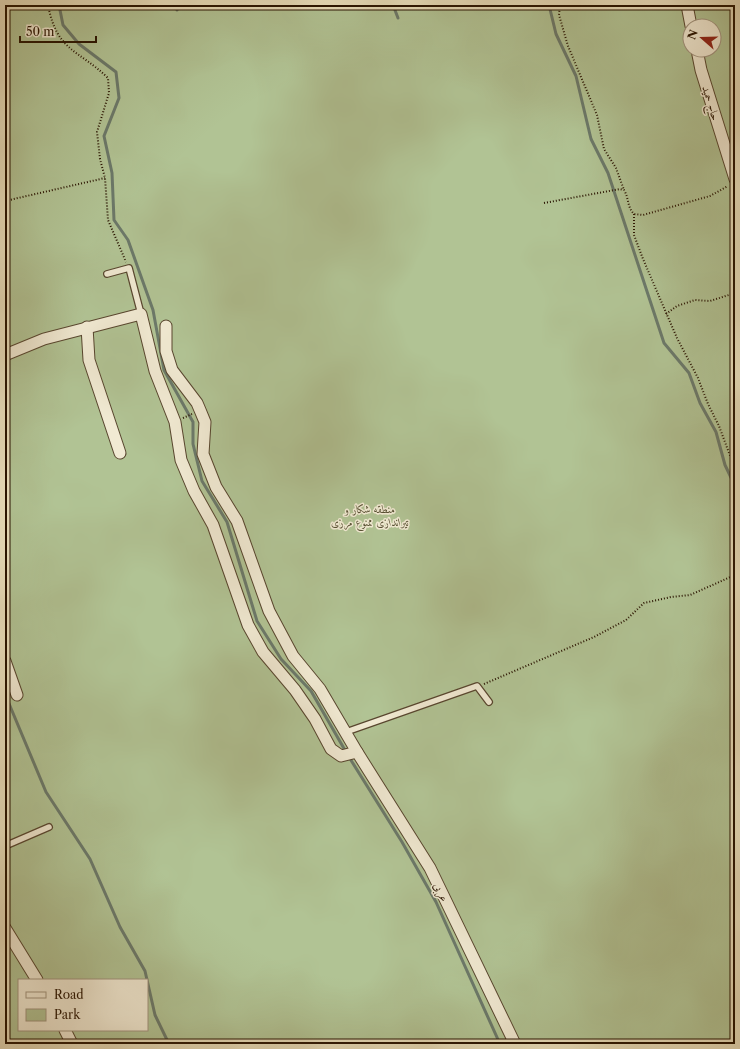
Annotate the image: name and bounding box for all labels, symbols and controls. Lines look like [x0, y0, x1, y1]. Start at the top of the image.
scale bar [20, 18, 96, 44]
north arrow [682, 18, 722, 58]
text: 50 m [26, 24, 55, 39]
text: N [684, 27, 701, 41]
street label: حاج حمید [695, 84, 723, 123]
park label: منطقه شکار و تیراندازی ممنوع مرزی [331, 502, 409, 532]
street label: عربی [430, 880, 452, 904]
legend [18, 979, 148, 1031]
text: Road [54, 987, 84, 1002]
text: Park [54, 1007, 81, 1022]

